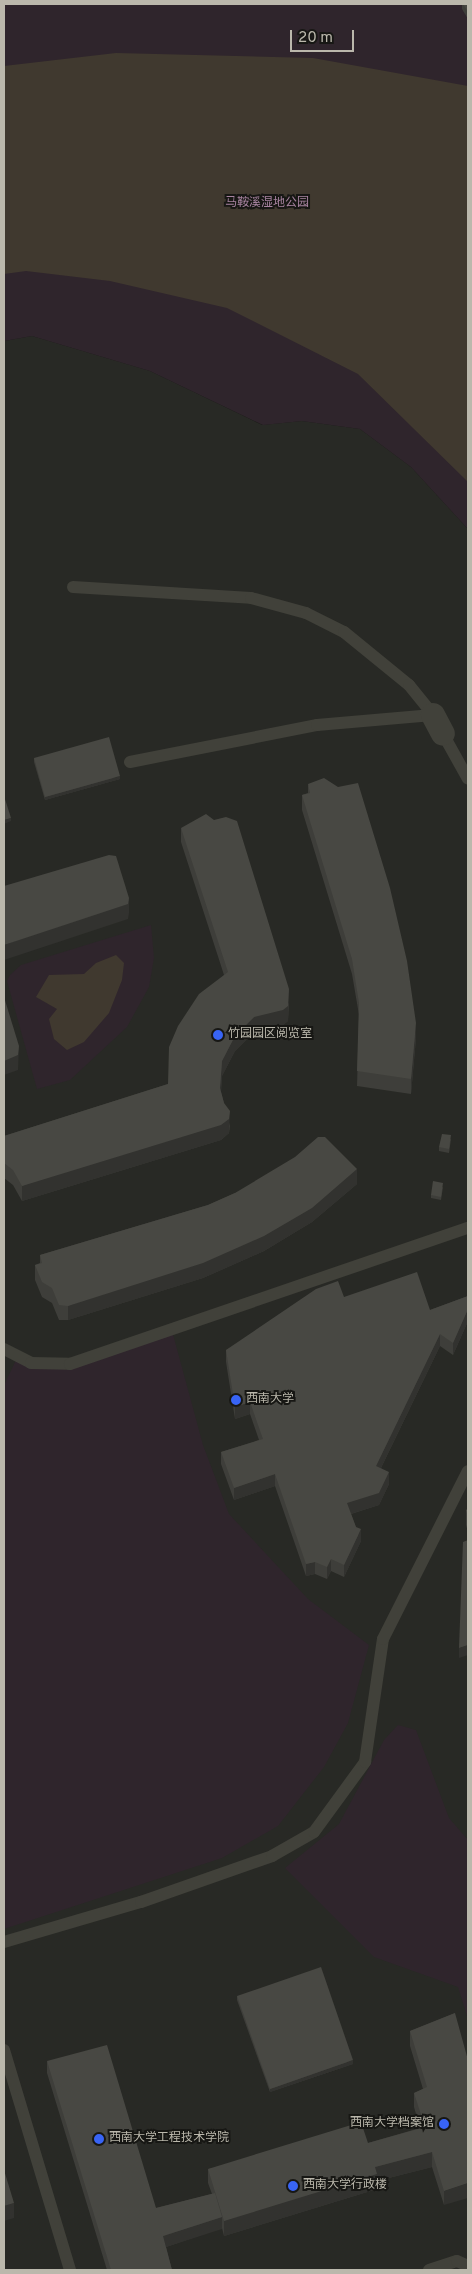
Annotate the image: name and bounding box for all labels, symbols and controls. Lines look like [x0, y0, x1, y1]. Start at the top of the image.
scale bar [292, 20, 356, 52]
text: 20 m [298, 29, 333, 48]
park label: 马鞍溪湿地公园 [225, 197, 309, 211]
place label: 竹园园区阅览室 [228, 1028, 312, 1042]
marker: 竹园园区阅览室 [212, 1029, 224, 1041]
place label: 西南大学 [246, 1393, 294, 1407]
marker: 西南大学 [230, 1394, 242, 1406]
place label: 西南大学档案馆 [350, 2117, 434, 2131]
marker: 西南大学档案馆 [438, 2118, 450, 2130]
place label: 西南大学工程技术学院 [109, 2132, 229, 2146]
marker: 西南大学工程技术学院 [93, 2133, 105, 2145]
place label: 西南大学行政楼 [303, 2179, 387, 2193]
marker: 西南大学行政楼 [287, 2180, 299, 2192]

